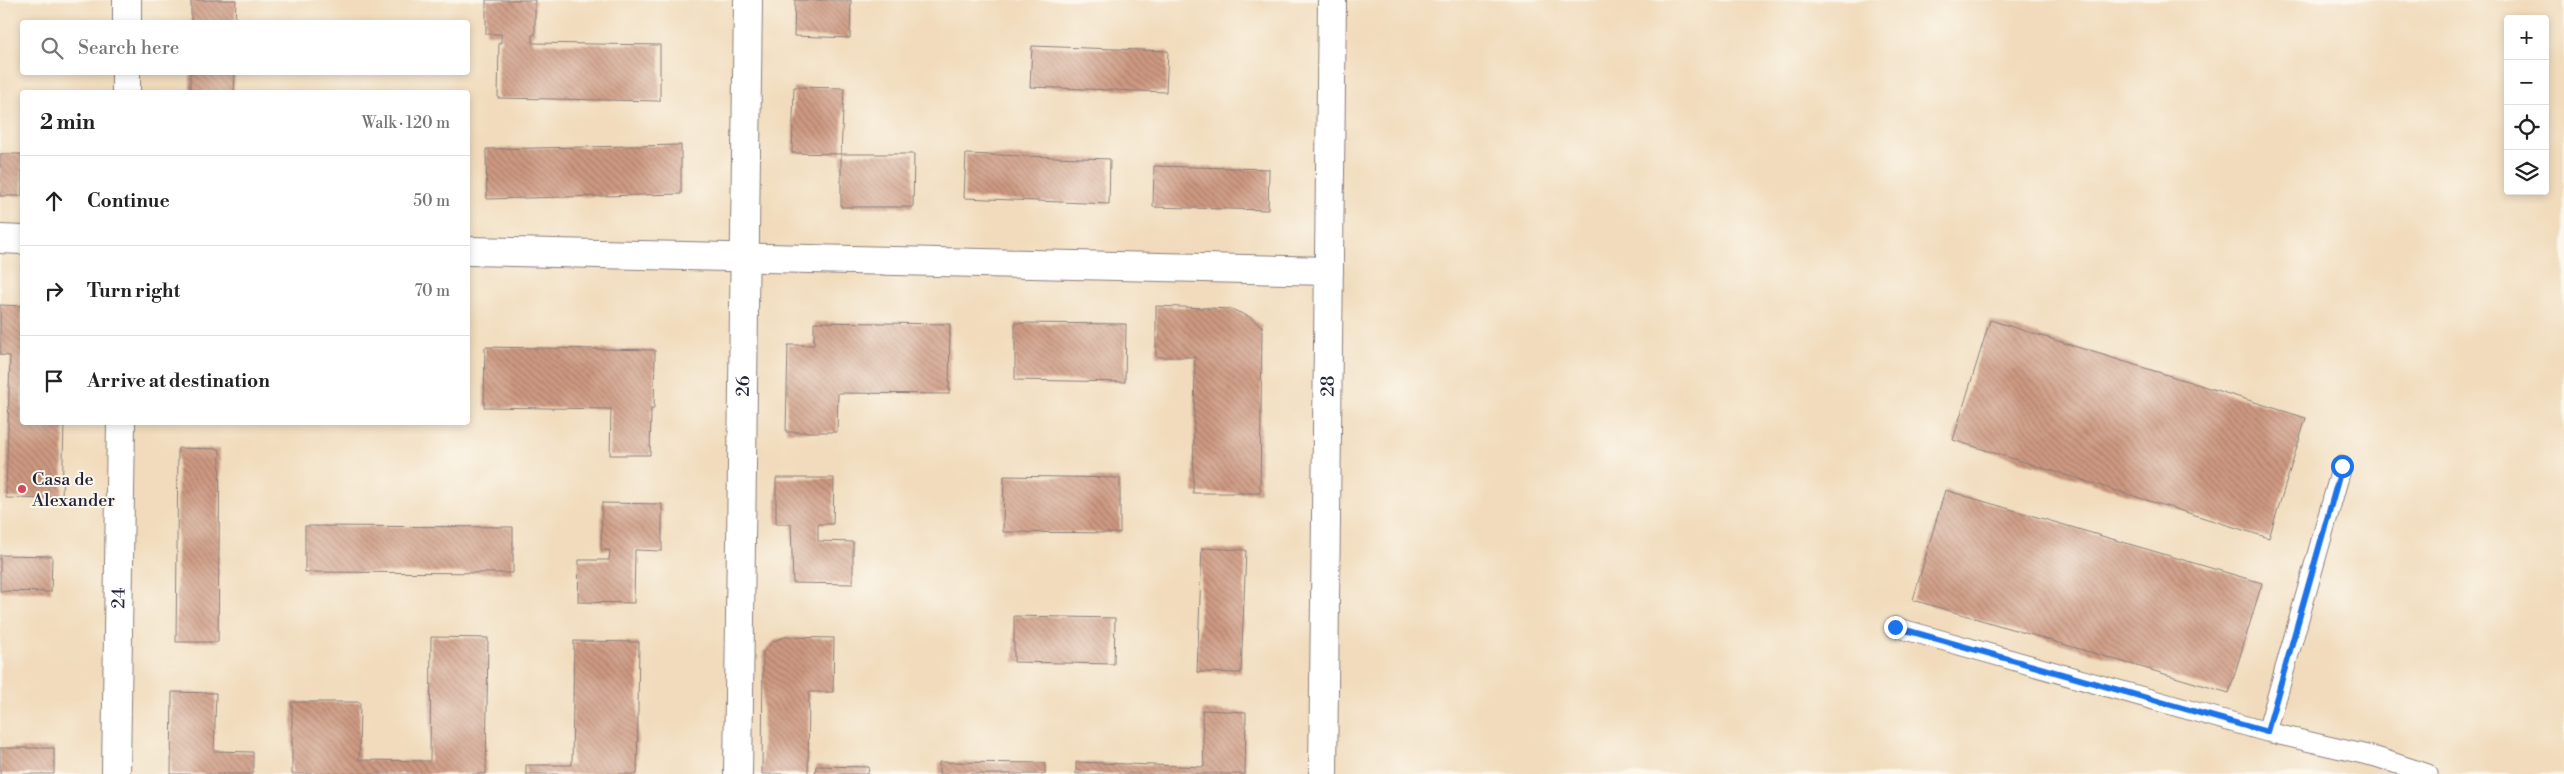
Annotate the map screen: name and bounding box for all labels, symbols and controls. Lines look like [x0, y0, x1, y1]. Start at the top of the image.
map controls [2504, 15, 2549, 195]
button: + [2504, 15, 2549, 60]
search box [20, 20, 470, 75]
icon: search [38, 34, 66, 62]
text: Search here [78, 36, 179, 60]
button: − [2504, 60, 2549, 105]
button: locate [2504, 105, 2549, 150]
text: 2 min [40, 110, 95, 136]
text: Walk · 120 m [362, 113, 450, 133]
button: layers [2504, 150, 2549, 195]
icon: ahead [40, 187, 68, 215]
text: Continue [87, 189, 170, 213]
text: 50 m [413, 191, 450, 211]
icon: right [40, 277, 68, 305]
text: Turn right [87, 279, 180, 303]
text: 70 m [414, 281, 450, 301]
icon: arrive [40, 367, 68, 395]
text: Arrive at destination [87, 369, 270, 393]
street label: 26 [731, 375, 755, 397]
street label: 28 [1316, 375, 1339, 397]
route start [2331, 455, 2354, 478]
place label: Casa de Alexander [31, 468, 115, 512]
marker: Casa de Alexander [16, 483, 28, 495]
street label: 24 [107, 587, 130, 609]
route end [1884, 616, 1907, 639]

